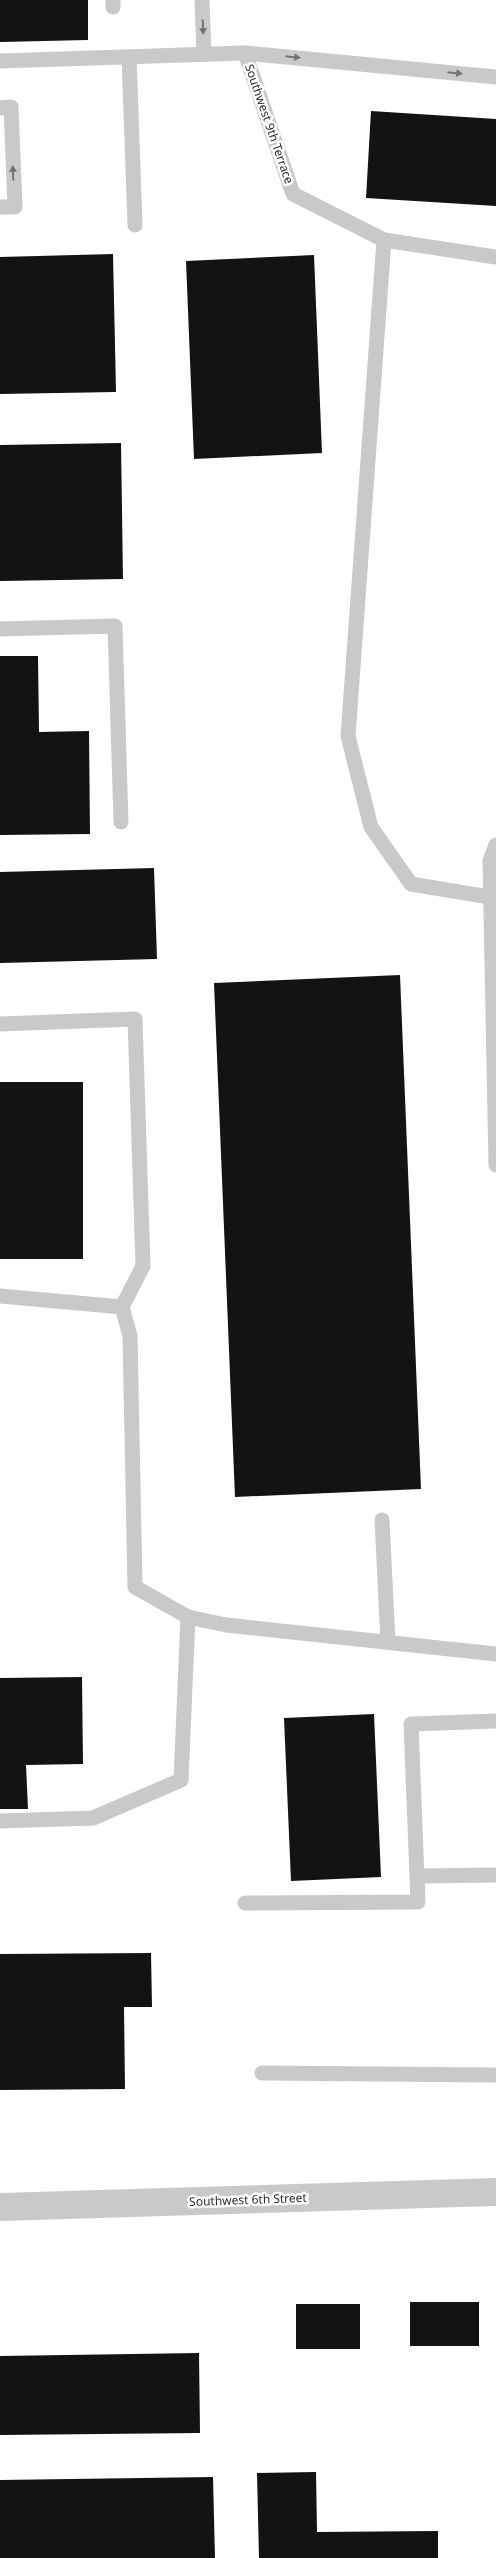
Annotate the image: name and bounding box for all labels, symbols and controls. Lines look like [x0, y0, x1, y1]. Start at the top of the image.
one-way arrow [199, 19, 207, 35]
one-way arrow [286, 53, 302, 61]
street label: Southwest 9th Terrace [241, 62, 298, 186]
one-way arrow [447, 69, 463, 77]
one-way arrow [9, 165, 17, 181]
street label: Southwest 6th Street [189, 2189, 308, 2210]

